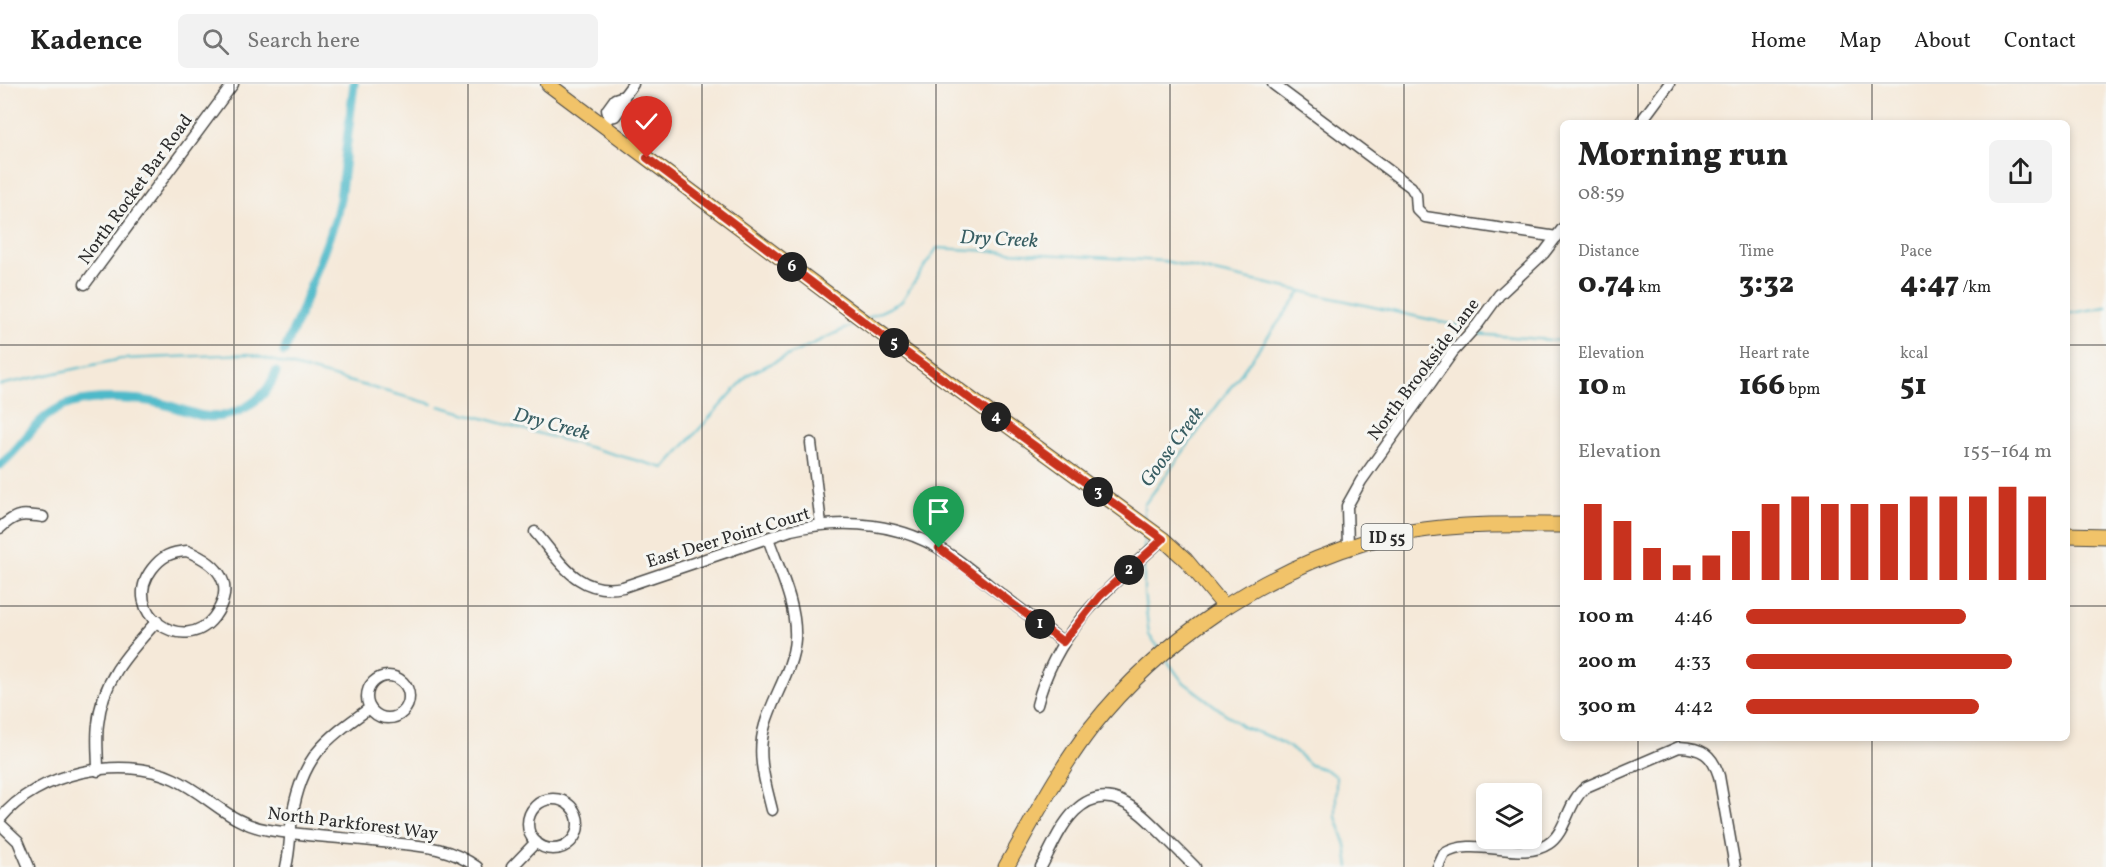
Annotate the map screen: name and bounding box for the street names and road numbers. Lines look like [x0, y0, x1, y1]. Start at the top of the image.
street label: North Rocket Bar Road [73, 110, 199, 270]
street label: North Brookside Lane [1362, 294, 1486, 446]
street label: East Deer Point Court [644, 502, 813, 575]
road number: ID 55 [1362, 524, 1412, 550]
street label: North Parkforest Way [266, 802, 440, 847]

